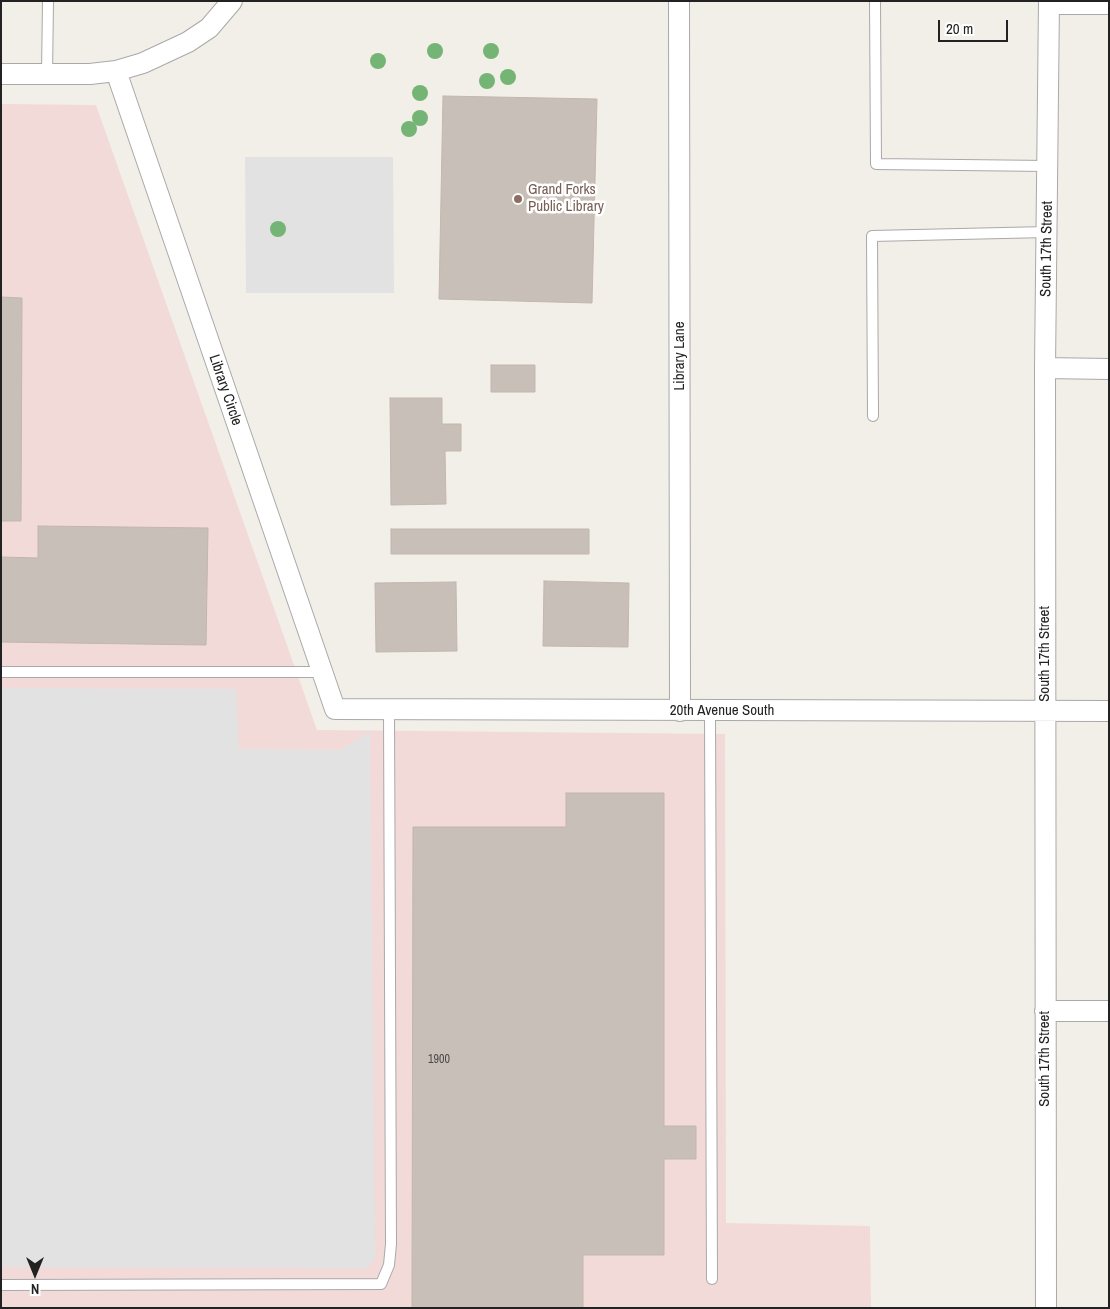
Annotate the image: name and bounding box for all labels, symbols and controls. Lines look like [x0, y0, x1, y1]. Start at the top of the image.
scale bar [940, 10, 1010, 42]
text: 20 m [946, 18, 973, 39]
place label: Grand Forks Public Library [528, 181, 604, 216]
marker: Grand Forks Public Library [512, 193, 524, 205]
street label: South 17th Street [1037, 201, 1057, 297]
street label: Library Lane [671, 321, 689, 391]
street label: Library Circle [204, 352, 246, 428]
street label: South 17th Street [1036, 606, 1054, 702]
street label: 20th Avenue South [670, 702, 774, 720]
street label: South 17th Street [1036, 1011, 1054, 1107]
house number: 1900 [428, 1053, 450, 1067]
north arrow [10, 1249, 60, 1299]
text: N [31, 1280, 39, 1298]

